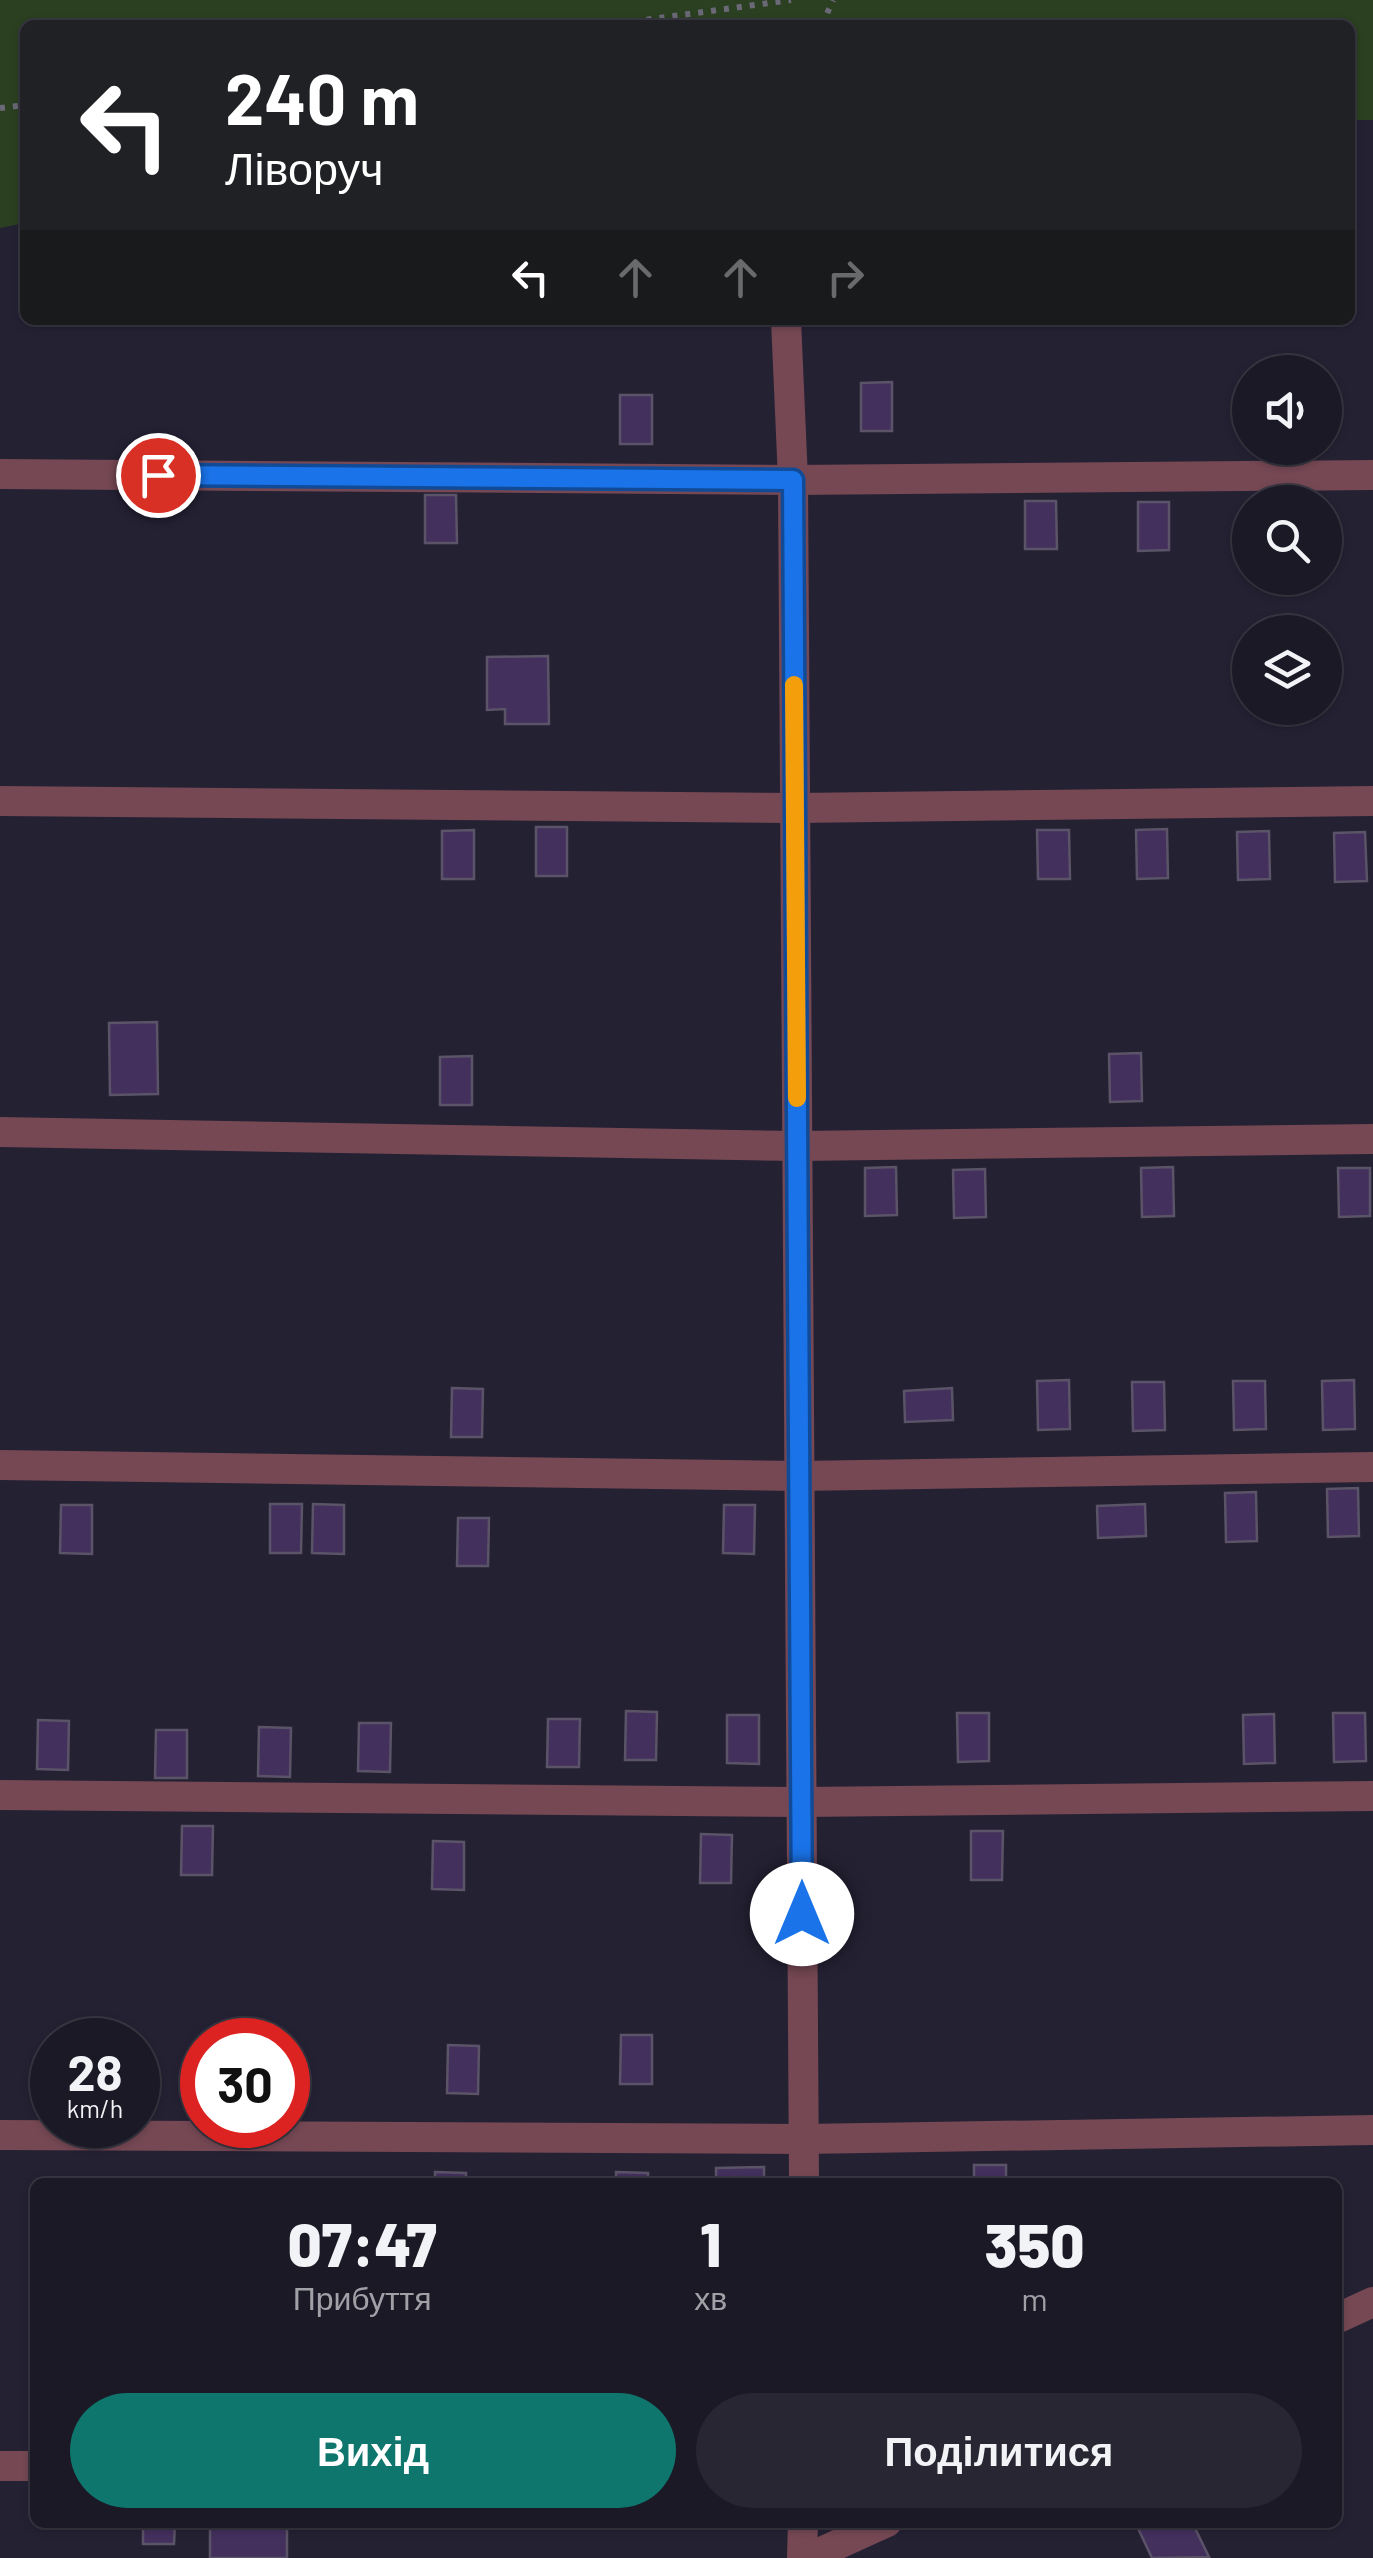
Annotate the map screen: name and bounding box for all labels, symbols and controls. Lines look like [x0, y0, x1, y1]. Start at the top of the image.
text: 240 m [225, 55, 419, 139]
icon: left [60, 60, 190, 190]
text: Ліворуч [225, 140, 383, 194]
icon: left [503, 250, 558, 305]
icon: ahead [608, 250, 663, 305]
icon: ahead [713, 250, 768, 305]
icon: right [818, 250, 873, 305]
map controls [1232, 355, 1342, 725]
button: sound [1232, 355, 1342, 465]
pin [116, 433, 201, 518]
icon: arrive [131, 448, 186, 503]
button: search [1232, 485, 1342, 595]
button: layers [1232, 615, 1342, 725]
position arrow [750, 1862, 854, 1966]
speed limit sign: 30 [180, 2018, 310, 2148]
text: 28 [67, 2041, 123, 2101]
text: km/h [67, 2093, 123, 2123]
text: 07:47 [287, 2207, 437, 2279]
text: 1 [700, 2207, 721, 2279]
text: 350 [985, 2208, 1085, 2280]
text: Прибуття [293, 2278, 432, 2316]
text: хв [694, 2278, 727, 2316]
text: m [1021, 2279, 1048, 2317]
button: Вихід [70, 2393, 676, 2508]
button: Поділитися [696, 2393, 1302, 2508]

